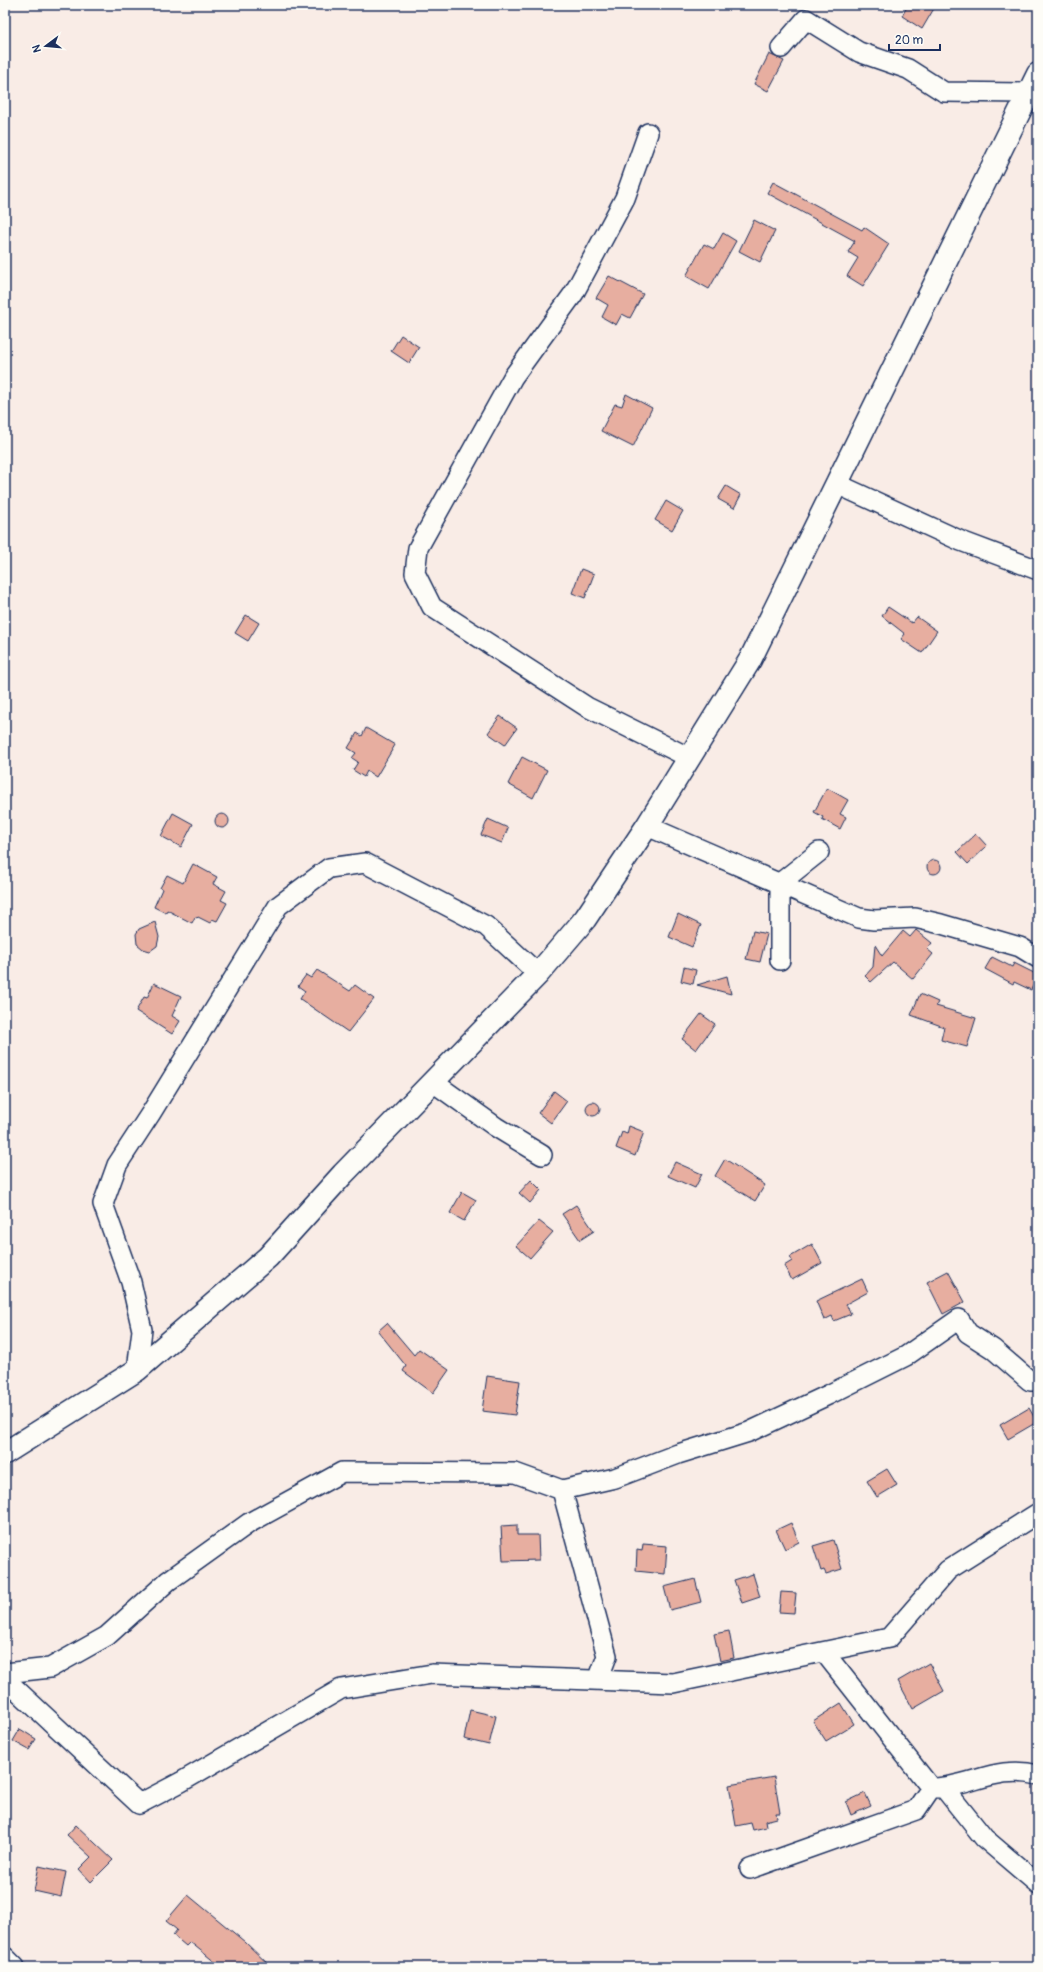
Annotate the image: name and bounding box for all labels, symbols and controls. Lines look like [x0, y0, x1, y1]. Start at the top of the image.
north arrow [26, 26, 66, 66]
scale bar [889, 26, 940, 52]
text: 20 m [895, 33, 924, 48]
text: N [29, 43, 44, 54]

